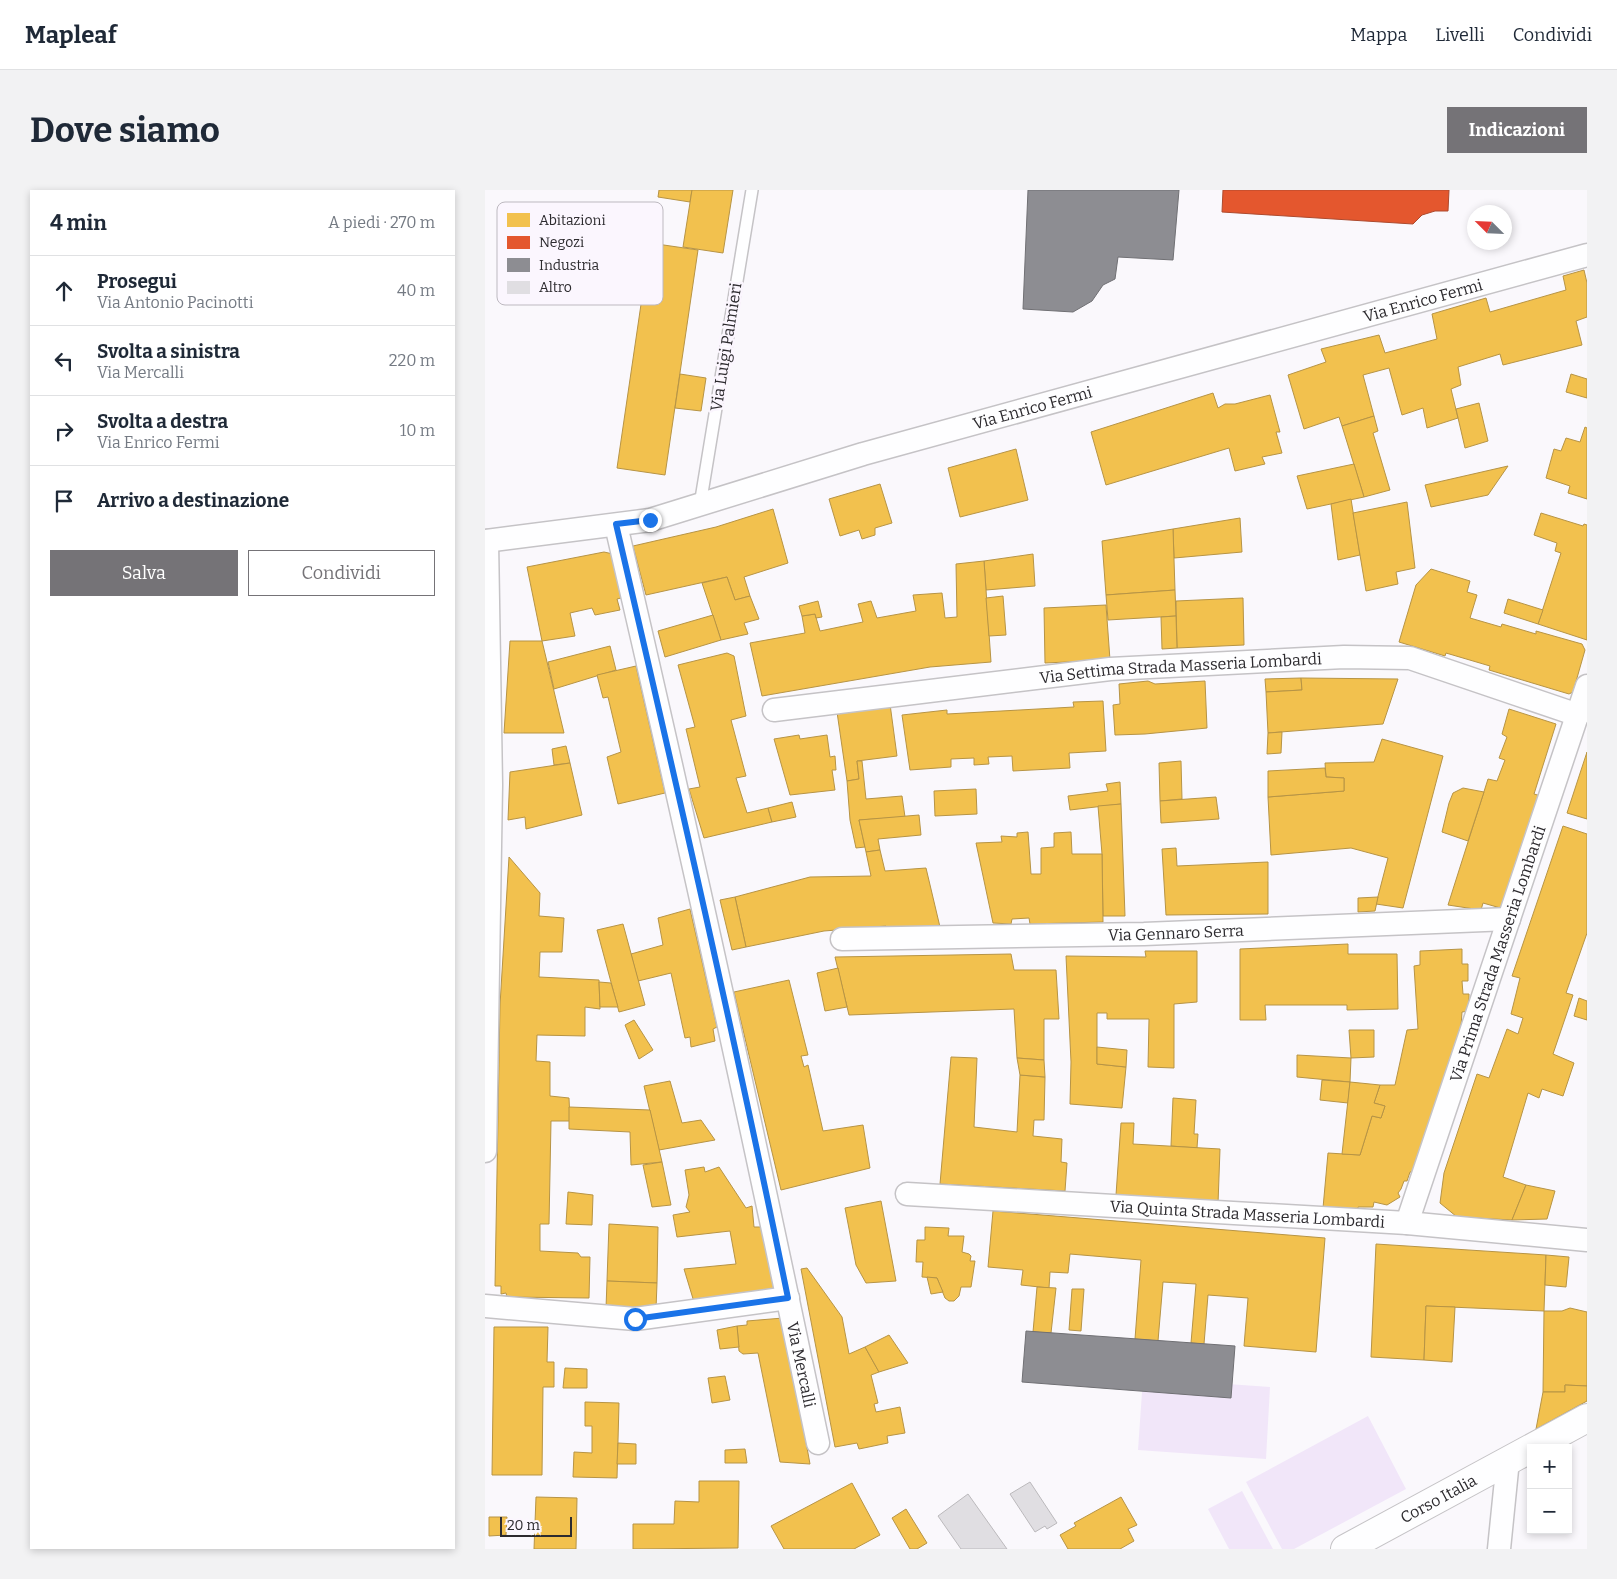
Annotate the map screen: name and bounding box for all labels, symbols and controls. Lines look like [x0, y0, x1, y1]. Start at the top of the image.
text: Mapleaf [25, 21, 117, 49]
text: Mappa [1350, 24, 1407, 46]
text: Livelli [1435, 24, 1485, 46]
text: Condividi [1513, 24, 1592, 46]
button: Indicazioni [1447, 107, 1587, 153]
text: Dove siamo [30, 109, 220, 151]
legend [497, 202, 663, 305]
north arrow [1467, 205, 1512, 250]
text: 4 min [50, 210, 107, 236]
text: Abitazioni [539, 212, 606, 229]
text: A piedi · 270 m [328, 213, 435, 232]
text: Negozi [539, 234, 584, 251]
text: Industria [539, 257, 600, 274]
text: Prosegui [97, 270, 177, 293]
street label: Via Enrico Fermi [1361, 275, 1485, 326]
icon: ahead [50, 277, 78, 305]
text: Altro [539, 279, 572, 296]
text: 40 m [397, 281, 435, 300]
street label: Via Luigi Palmieri [706, 281, 746, 413]
text: Via Antonio Pacinotti [97, 293, 253, 312]
text: Svolta a sinistra [97, 340, 240, 363]
icon: left [50, 347, 78, 375]
text: 220 m [389, 351, 435, 370]
text: Via Mercalli [97, 363, 184, 382]
street label: Via Enrico Fermi [971, 382, 1094, 433]
text: Svolta a destra [97, 410, 228, 433]
icon: right [50, 417, 78, 445]
text: 10 m [400, 421, 435, 440]
text: Via Enrico Fermi [97, 433, 220, 452]
icon: arrive [50, 487, 78, 515]
text: Arrivo a destinazione [97, 489, 289, 512]
route end [639, 509, 662, 532]
button: Salva [50, 550, 238, 596]
button: Condividi [248, 550, 435, 596]
street label: Via Settima Strada Masseria Lombardi [1038, 649, 1322, 687]
street label: Via Prima Strada Masseria Lombardi [1445, 823, 1549, 1084]
street label: Via Gennaro Serra [1108, 920, 1244, 944]
street label: Via Quinta Strada Masseria Lombardi [1109, 1196, 1386, 1231]
route start [624, 1308, 647, 1331]
street label: Via Mercalli [783, 1320, 820, 1409]
map controls [1527, 1444, 1572, 1534]
button: + [1527, 1444, 1572, 1489]
street label: Corso Italia [1397, 1470, 1480, 1527]
button: − [1527, 1489, 1572, 1534]
scale bar [500, 1514, 573, 1537]
text: 20 m [507, 1517, 540, 1534]

